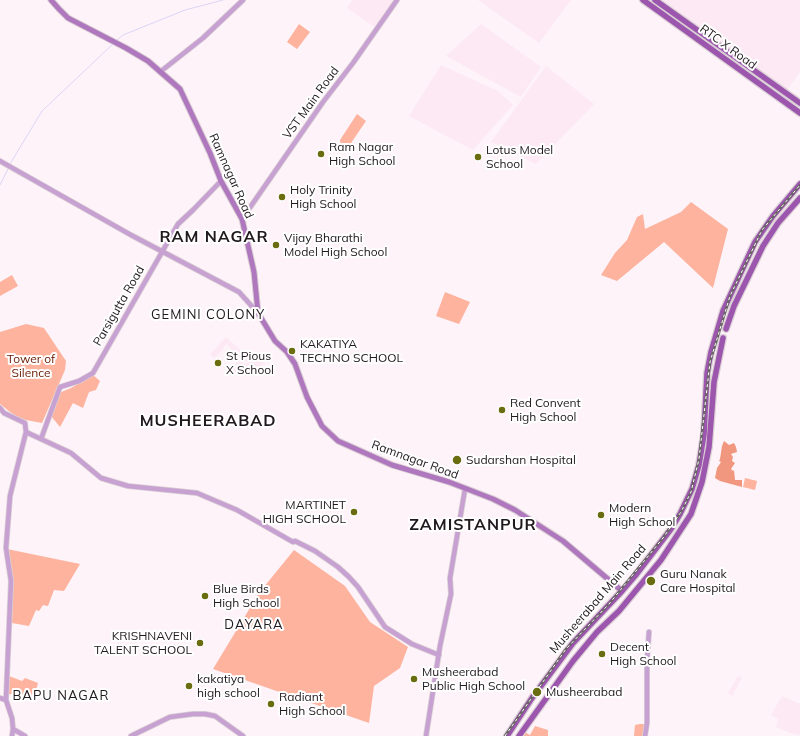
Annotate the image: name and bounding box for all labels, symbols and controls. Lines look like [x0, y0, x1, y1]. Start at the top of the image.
street label: RTC X Road [697, 22, 759, 72]
street label: VST Main Road [280, 64, 342, 142]
street label: Ramnagar Road [206, 131, 256, 221]
place label: Ram Nagar High School [329, 140, 395, 168]
place label: Lotus Model School [486, 143, 553, 171]
marker: Ram Nagar High School [316, 149, 326, 159]
marker: Lotus Model School [473, 152, 483, 162]
place label: Holy Trinity High School [290, 183, 356, 211]
marker: Holy Trinity High School [277, 192, 287, 202]
district label: RAM NAGAR [159, 227, 269, 247]
place label: Vijay Bharathi Model High School [284, 231, 387, 259]
marker: Vijay Bharathi Model High School [271, 240, 281, 250]
street label: Parsigutta Road [90, 263, 148, 349]
district label: GEMINI COLONY [151, 307, 265, 323]
place label: KAKATIYA TECHNO SCHOOL [300, 337, 403, 365]
marker: KAKATIYA TECHNO SCHOOL [287, 346, 297, 356]
place label: St Pious X School [226, 349, 274, 377]
park label: Tower of Silence [7, 352, 55, 380]
marker: St Pious X School [213, 358, 223, 368]
place label: Red Convent High School [510, 396, 581, 424]
marker: Red Convent High School [497, 405, 507, 415]
district label: MUSHEERABAD [140, 411, 276, 431]
street label: Ramnagar Road [370, 438, 460, 482]
place label: Sudarshan Hospital [466, 453, 576, 467]
marker: Sudarshan Hospital [451, 454, 463, 466]
place label: MARTINET HIGH SCHOOL [263, 498, 346, 526]
place label: Modern High School [609, 501, 675, 529]
marker: MARTINET HIGH SCHOOL [349, 507, 359, 517]
marker: Modern High School [596, 510, 606, 520]
district label: ZAMISTANPUR [409, 515, 537, 535]
street label: Musheerabad Main Road [547, 542, 649, 656]
place label: Guru Nanak Care Hospital [660, 567, 735, 595]
marker: Guru Nanak Care Hospital [645, 575, 657, 587]
place label: Blue Birds High School [213, 582, 279, 610]
marker: Blue Birds High School [200, 591, 210, 601]
district label: DAYARA [224, 617, 284, 633]
place label: KRISHNAVENI TALENT SCHOOL [94, 629, 192, 657]
marker: KRISHNAVENI TALENT SCHOOL [195, 638, 205, 648]
place label: Decent High School [610, 640, 676, 668]
marker: Decent High School [597, 649, 607, 659]
place label: Musheerabad Public High School [422, 665, 525, 693]
place label: kakatiya high school [197, 672, 260, 700]
marker: Musheerabad Public High School [409, 674, 419, 684]
marker: kakatiya high school [184, 681, 194, 691]
place label: Musheerabad [546, 685, 622, 699]
marker: Musheerabad [531, 686, 543, 698]
district label: BAPU NAGAR [13, 688, 109, 704]
place label: Radiant High School [279, 690, 345, 718]
marker: Radiant High School [266, 699, 276, 709]

